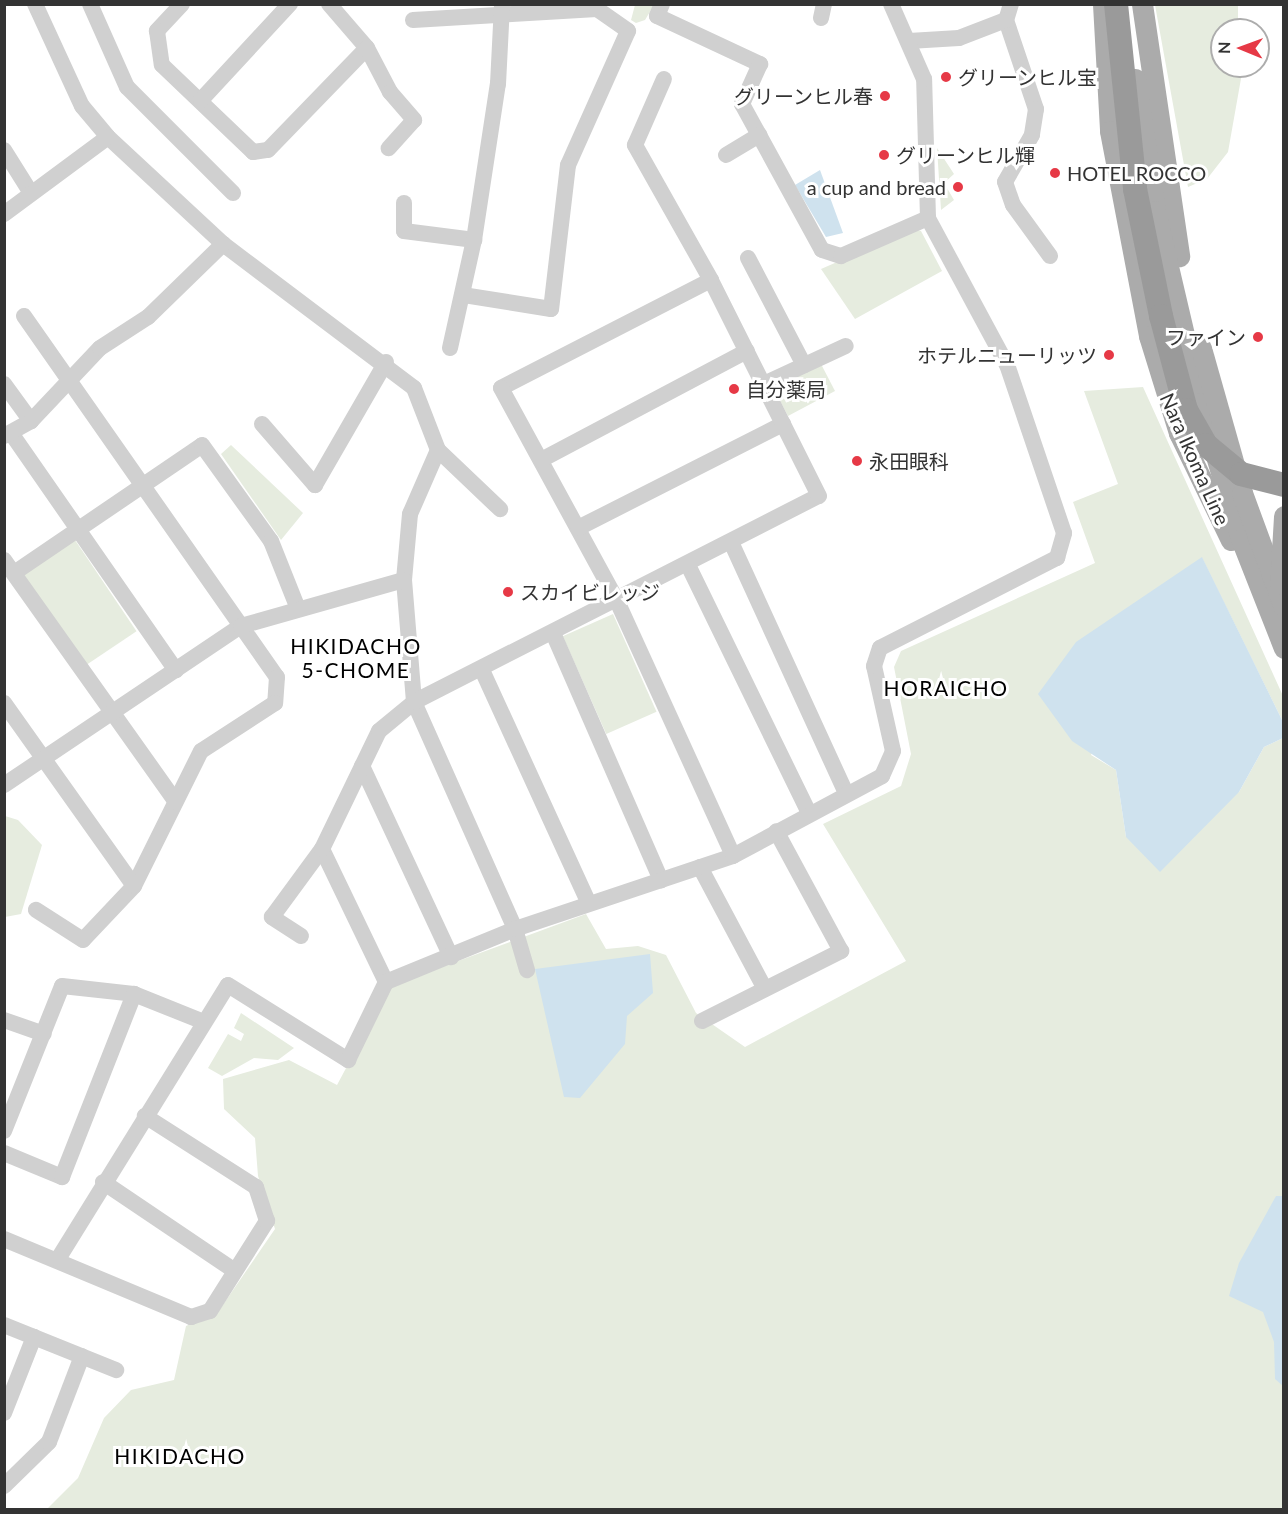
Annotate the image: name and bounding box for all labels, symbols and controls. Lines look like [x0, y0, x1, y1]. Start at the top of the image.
north arrow [1210, 18, 1270, 78]
text: N [1214, 41, 1233, 54]
place label: グリーンヒル宝 [958, 65, 1098, 89]
marker: グリーンヒル宝 [939, 70, 953, 84]
place label: グリーンヒル春 [733, 84, 873, 108]
marker: グリーンヒル春 [878, 89, 892, 103]
place label: グリーンヒル輝 [896, 143, 1036, 167]
marker: グリーンヒル輝 [877, 148, 891, 162]
place label: HOTEL ROCCO [1067, 161, 1207, 185]
marker: HOTEL ROCCO [1048, 166, 1062, 180]
place label: a cup and bread [807, 175, 946, 199]
marker: a cup and bread [951, 180, 965, 194]
place label: ファイン [1166, 325, 1246, 349]
marker: ファイン [1251, 330, 1265, 344]
place label: ホテルニューリッツ [917, 343, 1097, 367]
marker: ホテルニューリッツ [1102, 348, 1116, 362]
place label: 自分薬局 [746, 377, 826, 401]
marker: 自分薬局 [727, 382, 741, 396]
street label: Nara Ikoma Line [1155, 389, 1235, 529]
place label: 永田眼科 [869, 449, 949, 473]
marker: 永田眼科 [850, 454, 864, 468]
place label: スカイビレッジ [520, 580, 660, 604]
marker: スカイビレッジ [501, 585, 515, 599]
district label: HIKIDACHO 5-CHOME [290, 633, 422, 683]
district label: HORAICHO [884, 675, 1008, 701]
district label: HIKIDACHO [114, 1443, 246, 1469]

